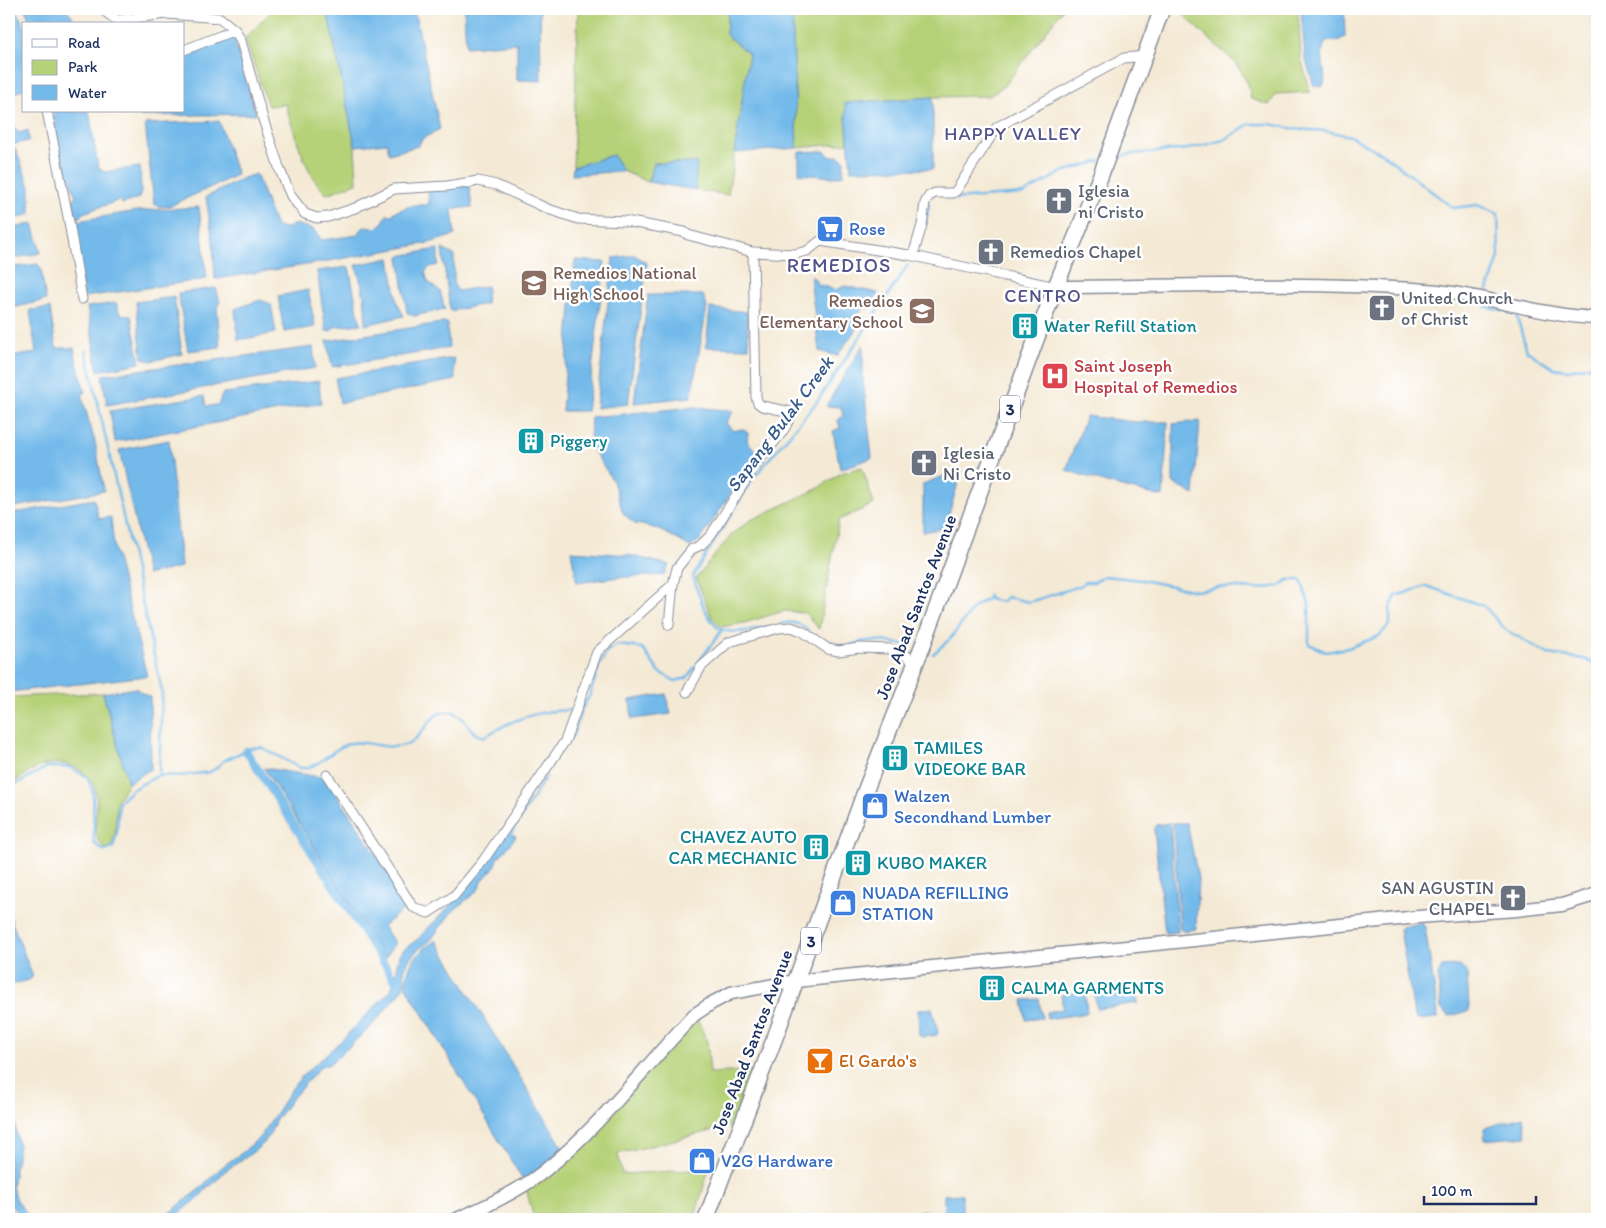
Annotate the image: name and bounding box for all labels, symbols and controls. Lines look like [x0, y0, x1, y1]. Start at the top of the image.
legend [22, 22, 185, 112]
text: Road [68, 34, 101, 52]
text: Park [68, 58, 98, 76]
text: Water [68, 84, 107, 102]
district label: HAPPY VALLEY [944, 122, 1082, 145]
place label: Iglesia ni Cristo [1078, 180, 1144, 223]
church icon: Iglesia ni Cristo [1044, 186, 1074, 216]
supermarket icon: Rose [815, 214, 845, 244]
place label: Rose [849, 218, 886, 240]
church icon: Remedios Chapel [976, 237, 1006, 267]
place label: Remedios Chapel [1010, 241, 1141, 263]
district label: REMEDIOS [787, 253, 891, 277]
place label: Remedios National High School [553, 262, 697, 305]
school or university icon: Remedios National High School [519, 268, 549, 298]
district label: CENTRO [1004, 284, 1082, 307]
place label: United Church of Christ [1401, 287, 1513, 330]
place label: Remedios Elementary School [759, 290, 903, 333]
church icon: United Church of Christ [1367, 293, 1397, 323]
school or university icon: Remedios Elementary School [907, 296, 937, 326]
building icon: Water Refill Station [1010, 311, 1040, 341]
place label: Water Refill Station [1044, 315, 1197, 337]
water label: Sapang Bulak Creek [721, 351, 839, 496]
place label: Saint Joseph Hospital of Remedios [1074, 355, 1237, 398]
hospital icon: Saint Joseph Hospital of Remedios [1040, 361, 1070, 391]
road number: 3 [1000, 396, 1020, 422]
building icon: Piggery [516, 426, 546, 456]
place label: Piggery [550, 430, 608, 452]
place label: Iglesia Ni Cristo [943, 442, 1011, 485]
church icon: Iglesia Ni Cristo [909, 448, 939, 478]
street label: Jose Abad Santos Avenue [871, 511, 961, 703]
place label: TAMILES VIDEOKE BAR [914, 737, 1026, 780]
building icon: TAMILES VIDEOKE BAR [880, 743, 910, 773]
place label: Walzen Secondhand Lumber [894, 785, 1052, 828]
shop icon: Walzen Secondhand Lumber [860, 791, 890, 821]
place label: CHAVEZ AUTO CAR MECHANIC [669, 826, 797, 869]
building icon: CHAVEZ AUTO CAR MECHANIC [801, 832, 831, 862]
building icon: KUBO MAKER [843, 848, 873, 878]
place label: KUBO MAKER [877, 852, 987, 874]
place label: SAN AGUSTIN CHAPEL [1381, 877, 1494, 920]
place label: NUADA REFILLING STATION [862, 882, 1009, 925]
church icon: SAN AGUSTIN CHAPEL [1498, 883, 1528, 913]
shop icon: NUADA REFILLING STATION [828, 888, 858, 918]
road number: 3 [801, 928, 821, 954]
street label: Jose Abad Santos Avenue [707, 946, 797, 1138]
building icon: CALMA GARMENTS [977, 973, 1007, 1003]
place label: CALMA GARMENTS [1011, 977, 1164, 999]
bar icon: El Gardo's [805, 1046, 835, 1076]
place label: El Gardo's [839, 1050, 917, 1072]
shop icon: V2G Hardware [687, 1146, 717, 1176]
place label: V2G Hardware [721, 1150, 833, 1172]
scale bar [1424, 1173, 1536, 1205]
text: 100 m [1431, 1182, 1473, 1200]

